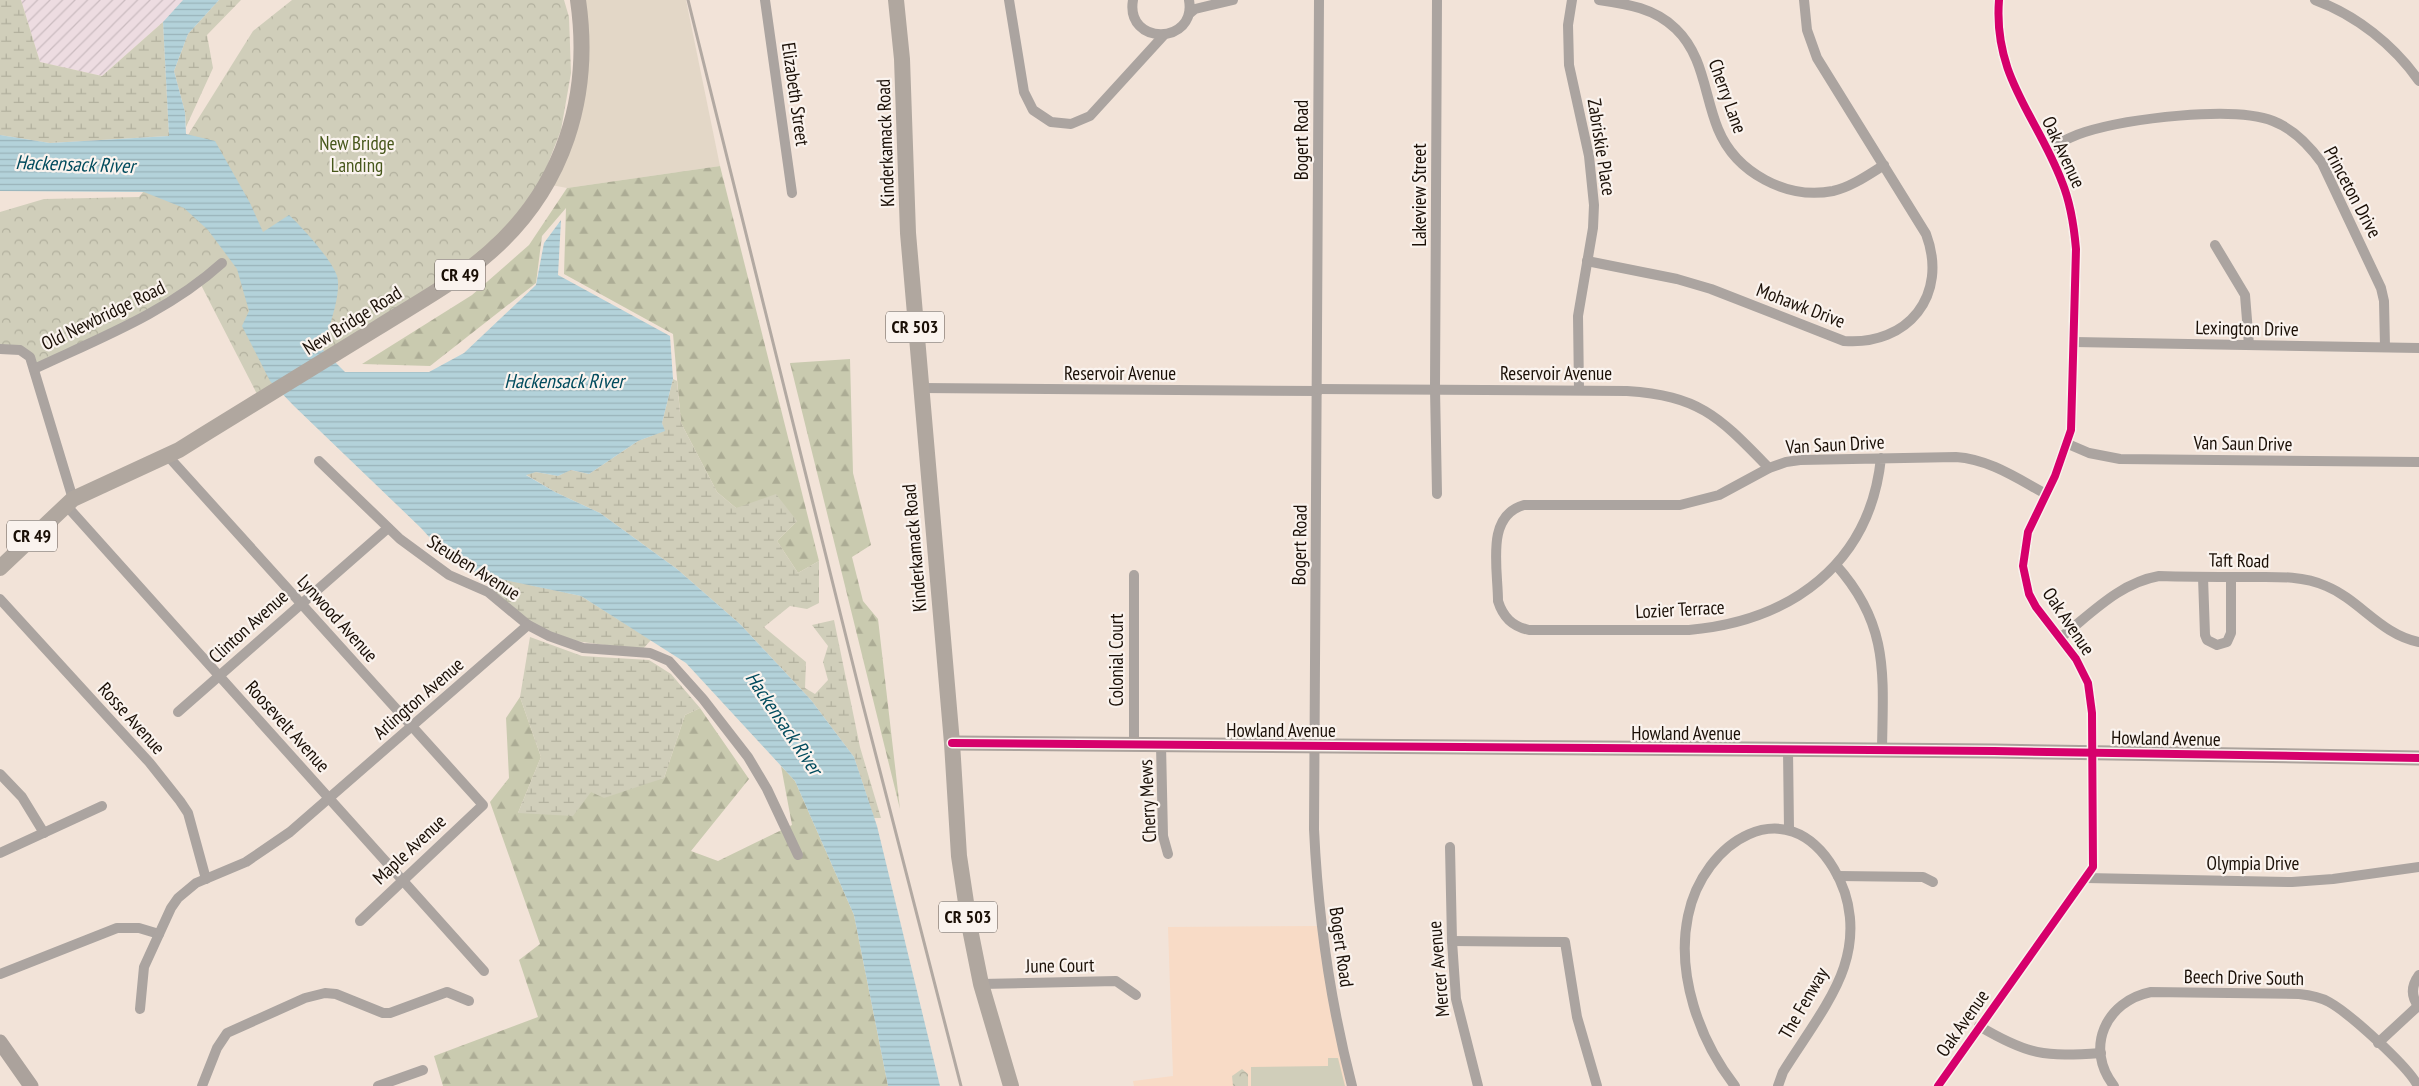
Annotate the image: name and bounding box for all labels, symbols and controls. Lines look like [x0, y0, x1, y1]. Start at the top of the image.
street label: Elizabeth Street [777, 41, 815, 148]
street label: Cherry Lane [1703, 56, 1753, 137]
street label: Kinderkamack Road [871, 79, 899, 207]
street label: Zabriskie Place [1582, 97, 1622, 197]
street label: Bogert Road [1289, 100, 1313, 180]
street label: Oak Avenue [2037, 112, 2091, 192]
park label: New Bridge Landing [319, 131, 395, 177]
street label: Princeton Drive [2319, 142, 2387, 242]
street label: Lakeview Street [1407, 143, 1431, 247]
water label: Hackensack River [15, 149, 138, 179]
road number: CR 49 [435, 260, 485, 290]
street label: Old Newbridge Road [37, 275, 169, 355]
street label: Mohawk Drive [1753, 277, 1849, 333]
street label: New Bridge Road [298, 280, 406, 360]
road number: CR 503 [886, 312, 944, 342]
street label: Lexington Drive [2195, 315, 2299, 341]
street label: Reservoir Avenue [1064, 361, 1176, 385]
street label: Reservoir Avenue [1500, 361, 1612, 385]
water label: Hackensack River [504, 368, 626, 394]
street label: Van Saun Drive [1784, 429, 1885, 459]
street label: Van Saun Drive [2192, 430, 2293, 456]
street label: Kinderkamack Road [896, 483, 932, 613]
street label: Bogert Road [1286, 505, 1312, 585]
road number: CR 49 [7, 520, 57, 552]
street label: Steuben Avenue [423, 529, 525, 605]
street label: Taft Road [2208, 547, 2270, 573]
street label: Lynwood Avenue [293, 569, 384, 667]
street label: Oak Avenue [2038, 583, 2100, 660]
street label: Clinton Avenue [203, 584, 293, 668]
street label: Lozier Terrace [1635, 595, 1725, 623]
street label: Colonial Court [1104, 613, 1128, 707]
street label: Arlington Avenue [368, 652, 468, 744]
water label: Hackensack River [740, 666, 830, 782]
street label: Roosevelt Avenue [241, 675, 336, 777]
street label: Rosse Avenue [93, 677, 171, 759]
street label: Howland Avenue [1226, 718, 1336, 742]
street label: Howland Avenue [1631, 721, 1741, 745]
street label: Howland Avenue [2111, 725, 2221, 751]
street label: Cherry Mews [1133, 759, 1161, 843]
street label: Maple Avenue [367, 809, 451, 889]
street label: Olympia Drive [2207, 851, 2300, 875]
road number: CR 503 [939, 902, 997, 932]
street label: Bogert Road [1325, 905, 1359, 989]
street label: Mercer Avenue [1422, 920, 1454, 1018]
street label: June Court [1025, 952, 1095, 978]
street label: The Fenway [1773, 962, 1833, 1043]
street label: Beech Drive South [2184, 964, 2304, 990]
street label: Oak Avenue [1930, 985, 1994, 1061]

